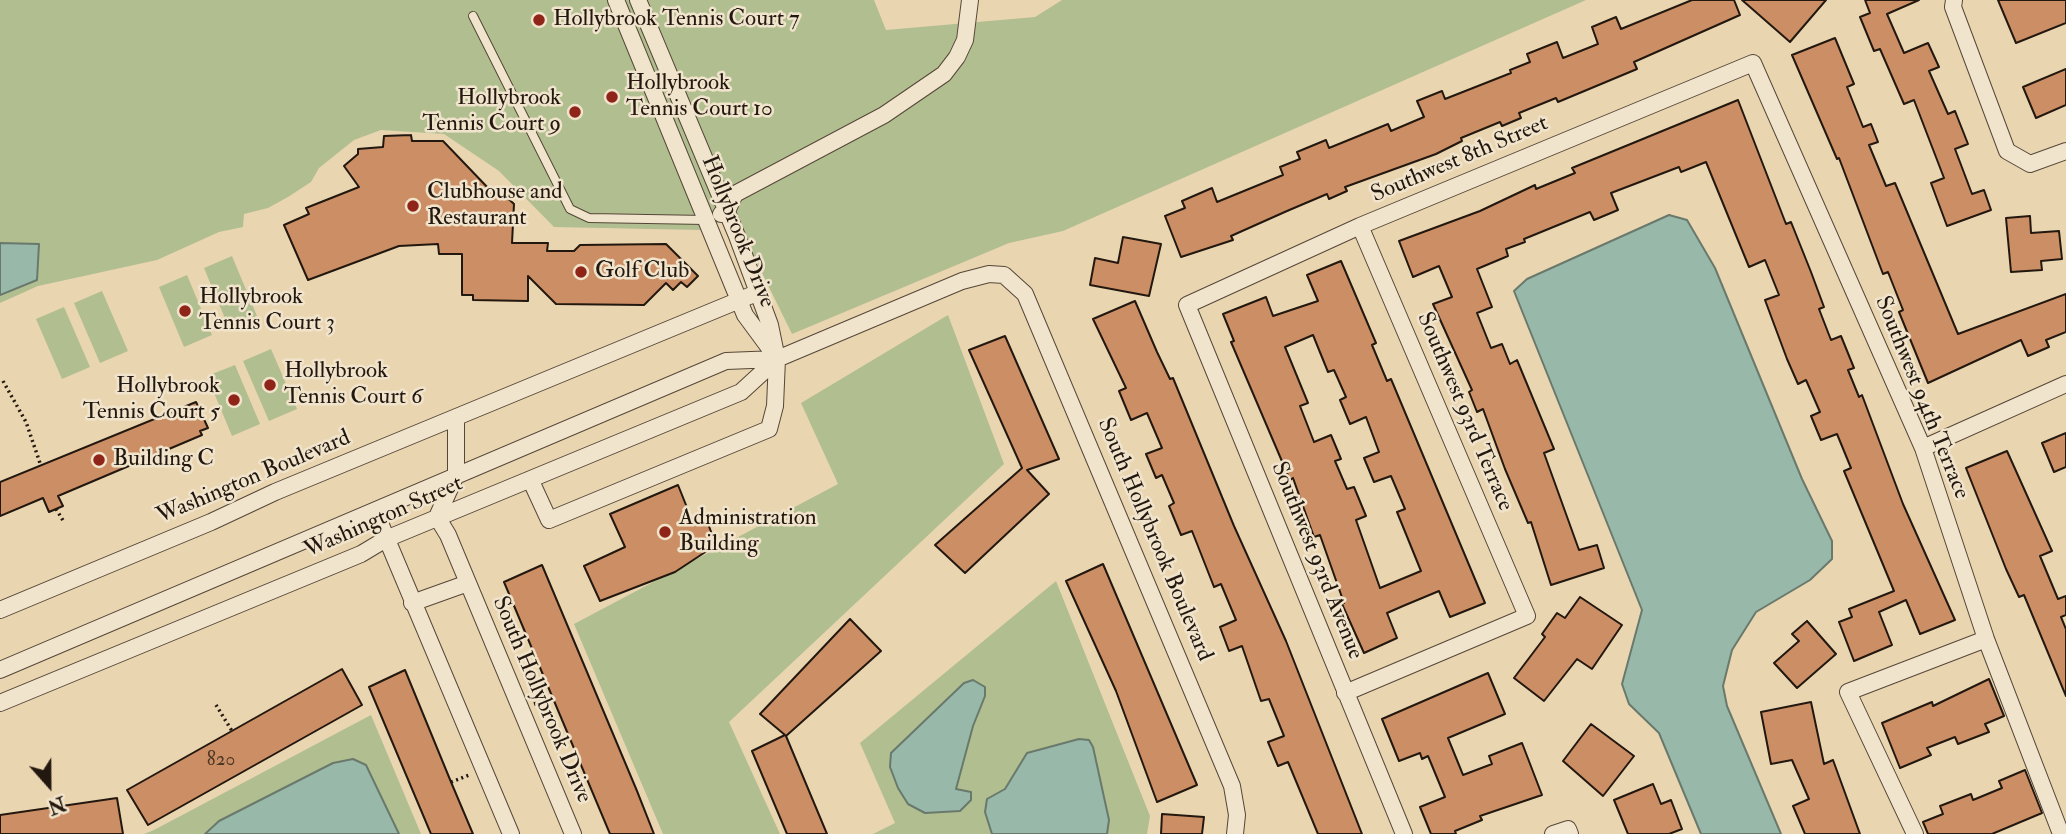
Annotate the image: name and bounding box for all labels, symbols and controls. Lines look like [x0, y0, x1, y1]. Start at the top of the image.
place label: Hollybrook Tennis Court 7 [553, 6, 800, 34]
marker: Hollybrook Tennis Court 7 [531, 12, 547, 28]
place label: Hollybrook Tennis Court 10 [626, 70, 773, 124]
place label: Hollybrook Tennis Court 9 [422, 85, 561, 139]
marker: Hollybrook Tennis Court 10 [604, 89, 620, 105]
marker: Hollybrook Tennis Court 9 [567, 104, 583, 120]
street label: Southwest 8th Street [1367, 110, 1553, 210]
street label: Hollybrook Drive [694, 152, 780, 312]
place label: Clubhouse and Restaurant [427, 179, 563, 233]
marker: Clubhouse and Restaurant [405, 198, 421, 214]
place label: Golf Club [595, 258, 689, 286]
marker: Golf Club [573, 264, 589, 280]
place label: Hollybrook Tennis Court 3 [199, 284, 335, 338]
street label: Southwest 94th Terrace [1868, 292, 1974, 504]
marker: Hollybrook Tennis Court 3 [177, 303, 193, 319]
street label: Southwest 93rd Terrace [1410, 308, 1518, 516]
place label: Hollybrook Tennis Court 6 [284, 358, 423, 412]
place label: Hollybrook Tennis Court 5 [83, 373, 220, 427]
marker: Hollybrook Tennis Court 6 [262, 377, 278, 393]
marker: Hollybrook Tennis Court 5 [226, 392, 242, 408]
street label: South Hollybrook Boulevard [1090, 414, 1218, 666]
street label: Washington Boulevard [153, 425, 355, 531]
place label: Building C [113, 446, 214, 474]
marker: Building C [91, 452, 107, 468]
street label: Southwest 93rd Avenue [1264, 458, 1368, 664]
street label: Washington Street [300, 471, 468, 565]
place label: Administration Building [679, 505, 817, 559]
marker: Administration Building [657, 524, 673, 540]
street label: South Hollybrook Drive [485, 593, 597, 807]
north arrow [14, 750, 84, 820]
house number: 820 [207, 750, 235, 772]
text: N [44, 790, 69, 819]

